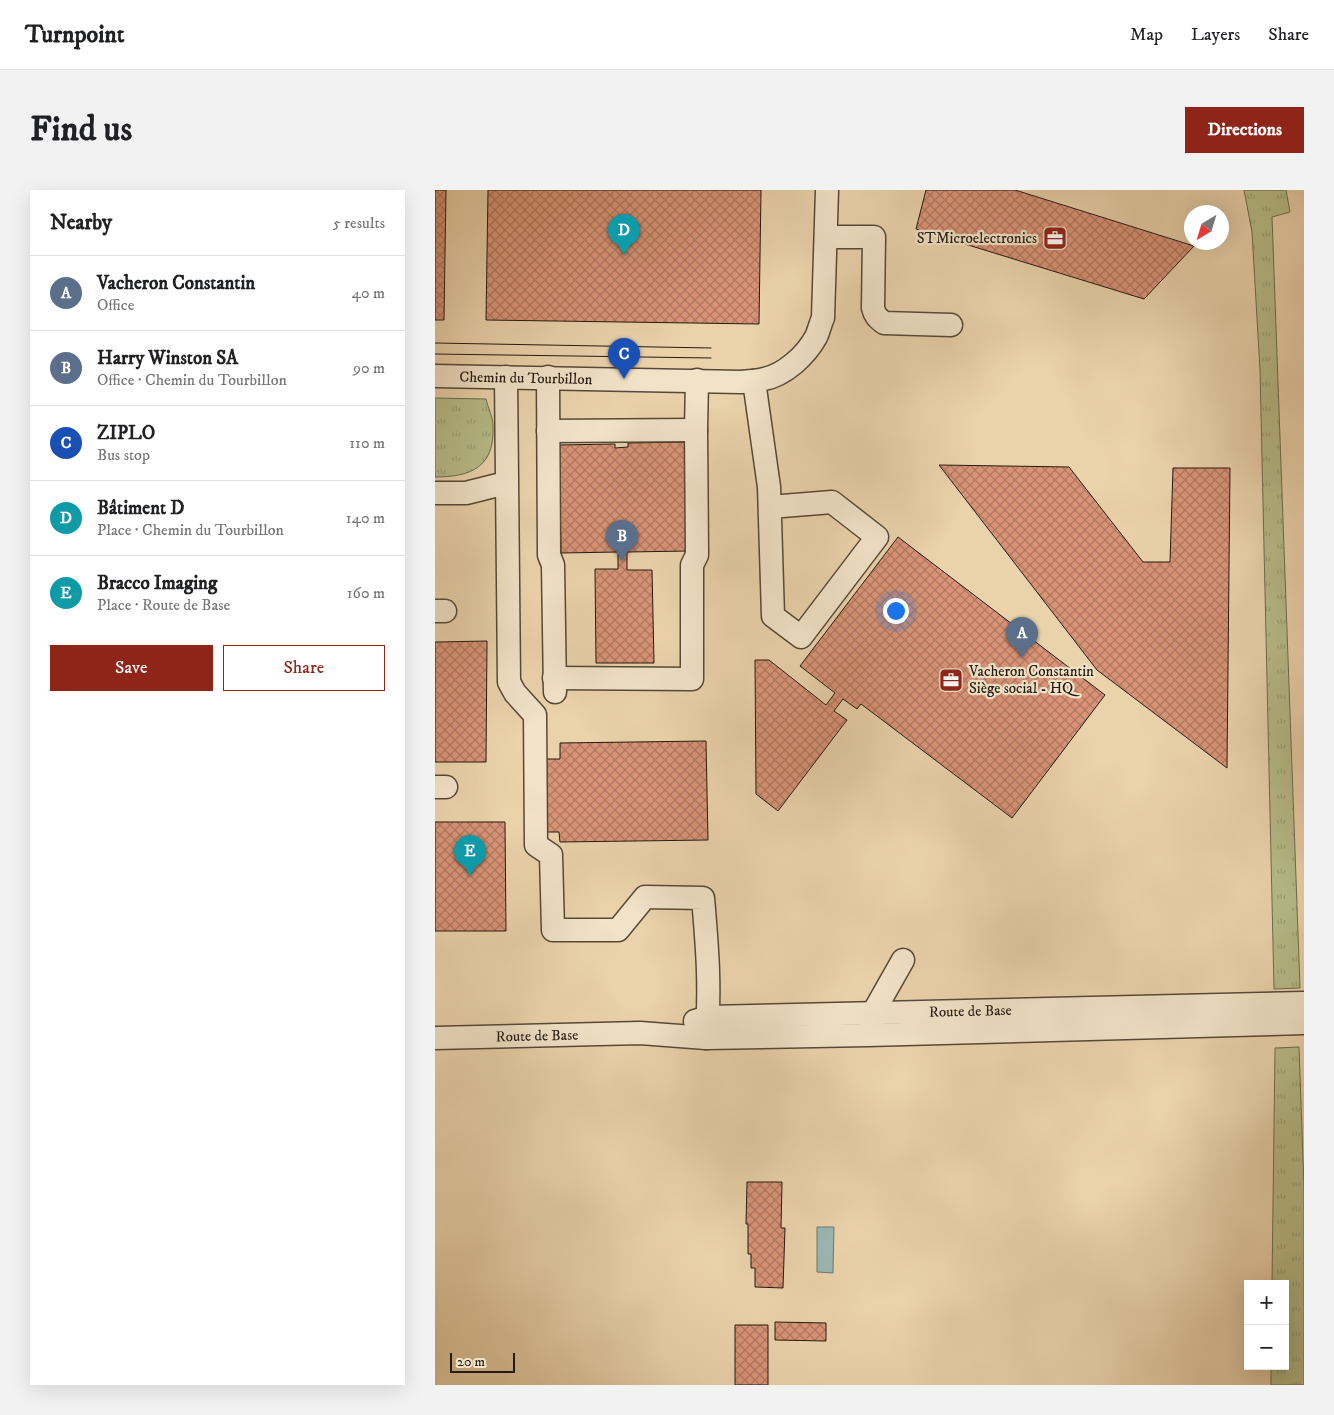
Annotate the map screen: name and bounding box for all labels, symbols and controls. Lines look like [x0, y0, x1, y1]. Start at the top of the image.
text: Turnpoint [25, 20, 124, 50]
text: Map [1130, 24, 1163, 46]
text: Layers [1191, 24, 1240, 46]
text: Share [1268, 24, 1309, 46]
button: Directions [1185, 107, 1304, 153]
text: Find us [30, 108, 132, 152]
north arrow [1184, 205, 1229, 250]
text: Nearby [50, 210, 112, 236]
text: 5 results [333, 213, 385, 233]
pin: D [608, 214, 640, 255]
office icon: STMicroelectronics [1042, 225, 1068, 251]
place label: STMicroelectronics [917, 229, 1037, 248]
text: Vacheron Constantin [97, 272, 255, 295]
text: A [61, 283, 71, 303]
text: 40 m [352, 283, 385, 303]
text: Office [97, 295, 134, 315]
pin: C [608, 338, 640, 379]
text: Harry Winston SA [97, 347, 238, 370]
text: B [61, 358, 71, 378]
text: 90 m [353, 358, 385, 378]
street label: Chemin du Tourbillon [459, 367, 593, 389]
text: Office · Chemin du Tourbillon [97, 370, 287, 390]
text: ZIPLO [97, 422, 155, 445]
text: C [61, 433, 71, 453]
text: 110 m [349, 433, 385, 453]
text: Bus stop [97, 445, 150, 465]
text: Bâtiment D [97, 497, 184, 520]
text: D [60, 508, 72, 528]
text: 140 m [346, 508, 385, 528]
text: Place · Chemin du Tourbillon [97, 520, 284, 540]
pin: B [606, 520, 638, 561]
text: Bracco Imaging [97, 572, 217, 595]
text: E [60, 583, 72, 603]
text: 160 m [347, 583, 385, 603]
text: Place · Route de Base [97, 595, 230, 615]
your location [883, 598, 909, 624]
pin: A [1006, 617, 1038, 658]
button: Save [50, 645, 213, 691]
button: Share [223, 645, 385, 691]
place label: Vacheron Constantin Siège social - HQ [968, 662, 1094, 698]
office icon: Vacheron Constantin Siège social - HQ [938, 667, 964, 693]
pin: E [454, 835, 486, 876]
street label: Route de Base [929, 1001, 1012, 1022]
street label: Route de Base [495, 1026, 579, 1047]
map controls [1244, 1280, 1289, 1370]
button: + [1244, 1280, 1289, 1325]
button: − [1244, 1325, 1289, 1370]
scale bar [450, 1350, 515, 1373]
text: 20 m [457, 1353, 485, 1371]

